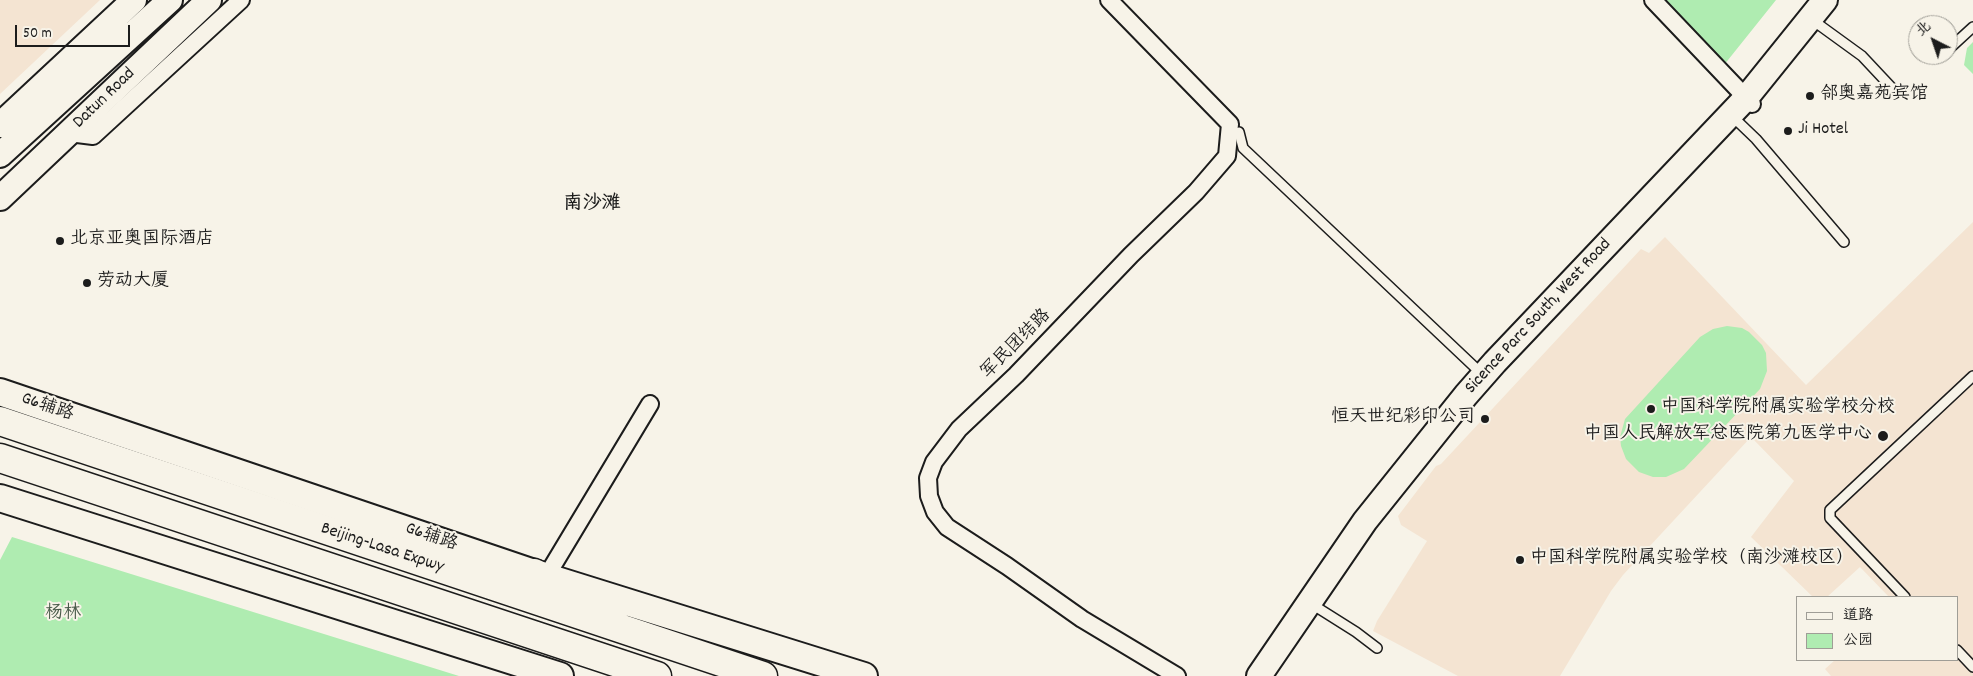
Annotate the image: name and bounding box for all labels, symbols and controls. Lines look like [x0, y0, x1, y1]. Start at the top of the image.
scale bar [18, 15, 132, 47]
north arrow [1908, 15, 1958, 65]
text: 北 [1912, 17, 1936, 42]
text: 50 m [23, 23, 52, 45]
street label: Datun Road [69, 64, 141, 134]
place label: 邻奥嘉苑宾馆 [1820, 85, 1928, 107]
marker: 邻奥嘉苑宾馆 [1804, 90, 1816, 102]
place label: Ji Hotel [1798, 120, 1848, 142]
marker: Ji Hotel [1782, 125, 1794, 137]
district label: 南沙滩 [564, 194, 620, 216]
place label: 北京亚奥国际酒店 [70, 230, 214, 252]
marker: 北京亚奥国际酒店 [54, 235, 66, 247]
street label: Sicence Parc South, West Road [1461, 235, 1617, 399]
place label: 劳动大厦 [97, 272, 169, 294]
marker: 劳动大厦 [81, 277, 93, 289]
street label: 军民团结路 [978, 306, 1056, 384]
street label: G6辅路 [18, 389, 76, 427]
place label: 中国科学院附属实验学校分校 [1661, 398, 1895, 420]
marker: 中国科学院附属实验学校分校 [1645, 403, 1657, 415]
place label: 恒天世纪彩印公司 [1331, 408, 1475, 430]
marker: 恒天世纪彩印公司 [1479, 413, 1491, 425]
place label: 中国人民解放军总医院第九医学中心 [1584, 425, 1872, 447]
marker: 中国人民解放军总医院第九医学中心 [1876, 429, 1890, 443]
street label: Beijing-Lasa Expwy [318, 519, 446, 579]
street label: G6辅路 [402, 519, 460, 557]
place label: 中国科学院附属实验学校（南沙滩校区） [1530, 549, 1854, 571]
marker: 中国科学院附属实验学校（南沙滩校区） [1514, 554, 1526, 566]
legend [1796, 596, 1958, 661]
park label: 杨林 [45, 604, 81, 626]
text: 道路 [1843, 605, 1873, 627]
text: 公园 [1843, 630, 1873, 652]

